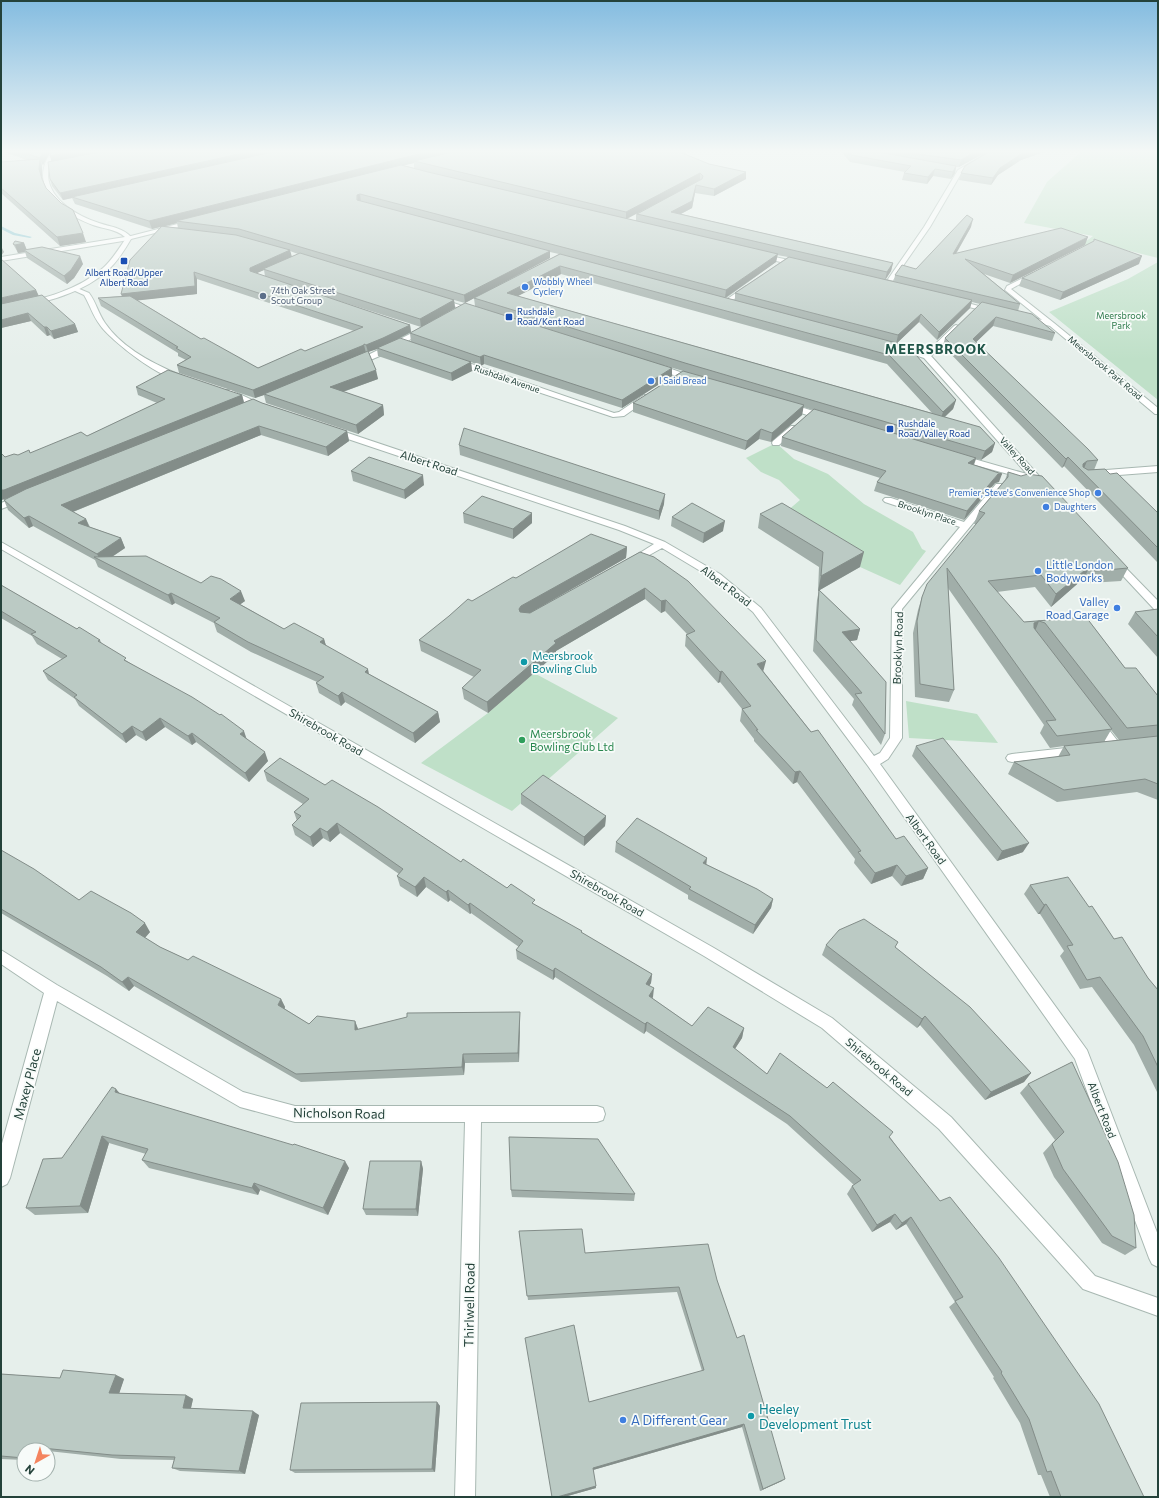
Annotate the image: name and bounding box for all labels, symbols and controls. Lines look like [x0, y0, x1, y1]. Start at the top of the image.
marker: Albert Road/Upper Albert Road [119, 256, 129, 266]
place label: Albert Road/Upper Albert Road [85, 267, 163, 288]
place label: Wobbly Wheel Cyclery [533, 276, 592, 297]
marker: Wobbly Wheel Cyclery [520, 282, 530, 292]
place label: 74th Oak Street Scout Group [271, 285, 336, 306]
marker: 74th Oak Street Scout Group [258, 291, 268, 301]
place label: Rushdale Road/Kent Road [517, 306, 584, 327]
park label: Meersbrook Park [1096, 310, 1146, 331]
marker: Rushdale Road/Kent Road [504, 312, 514, 322]
street label: Meersbrook Park Road [1066, 333, 1145, 402]
district label: MEERSBROOK [885, 341, 987, 357]
street label: Rushdale Avenue [473, 362, 542, 395]
place label: I Said Bread [659, 375, 706, 386]
marker: I Said Bread [646, 376, 656, 386]
place label: Rushdale Road/Valley Road [898, 418, 970, 439]
marker: Rushdale Road/Valley Road [885, 424, 895, 434]
street label: Valley Road [998, 435, 1037, 477]
street label: Albert Road [399, 447, 459, 478]
place label: Premier, Steve's Convenience Shop [949, 487, 1090, 498]
marker: Premier, Steve's Convenience Shop [1093, 488, 1103, 498]
street label: Brooklyn Place [897, 498, 958, 527]
place label: Daughters [1054, 501, 1096, 512]
marker: Daughters [1041, 502, 1051, 512]
place label: Little London Bodyworks [1046, 558, 1113, 584]
street label: Albert Road [699, 563, 754, 609]
marker: Little London Bodyworks [1033, 566, 1043, 576]
place label: Valley Road Garage [1046, 595, 1109, 621]
marker: Valley Road Garage [1112, 603, 1122, 613]
street label: Brooklyn Road [890, 611, 905, 685]
place label: Meersbrook Bowling Club [532, 649, 597, 675]
marker: Meersbrook Bowling Club [519, 657, 529, 667]
street label: Shirebrook Road [287, 705, 366, 758]
place label: Meersbrook Bowling Club Ltd [530, 727, 614, 753]
marker: Meersbrook Bowling Club Ltd [517, 735, 527, 745]
street label: Albert Road [904, 811, 949, 867]
street label: Shirebrook Road [568, 866, 647, 919]
street label: Shirebrook Road [843, 1035, 915, 1098]
street label: Maxey Place [10, 1046, 44, 1121]
street label: Albert Road [1086, 1080, 1119, 1140]
street label: Nicholson Road [293, 1104, 385, 1122]
street label: Thirlwell Road [460, 1263, 478, 1347]
place label: Heeley Development Trust [759, 1401, 872, 1432]
marker: Heeley Development Trust [746, 1411, 756, 1421]
place label: A Different Gear [631, 1412, 727, 1428]
marker: A Different Gear [618, 1415, 628, 1425]
north arrow [16, 1442, 56, 1482]
text: N [22, 1463, 37, 1478]

